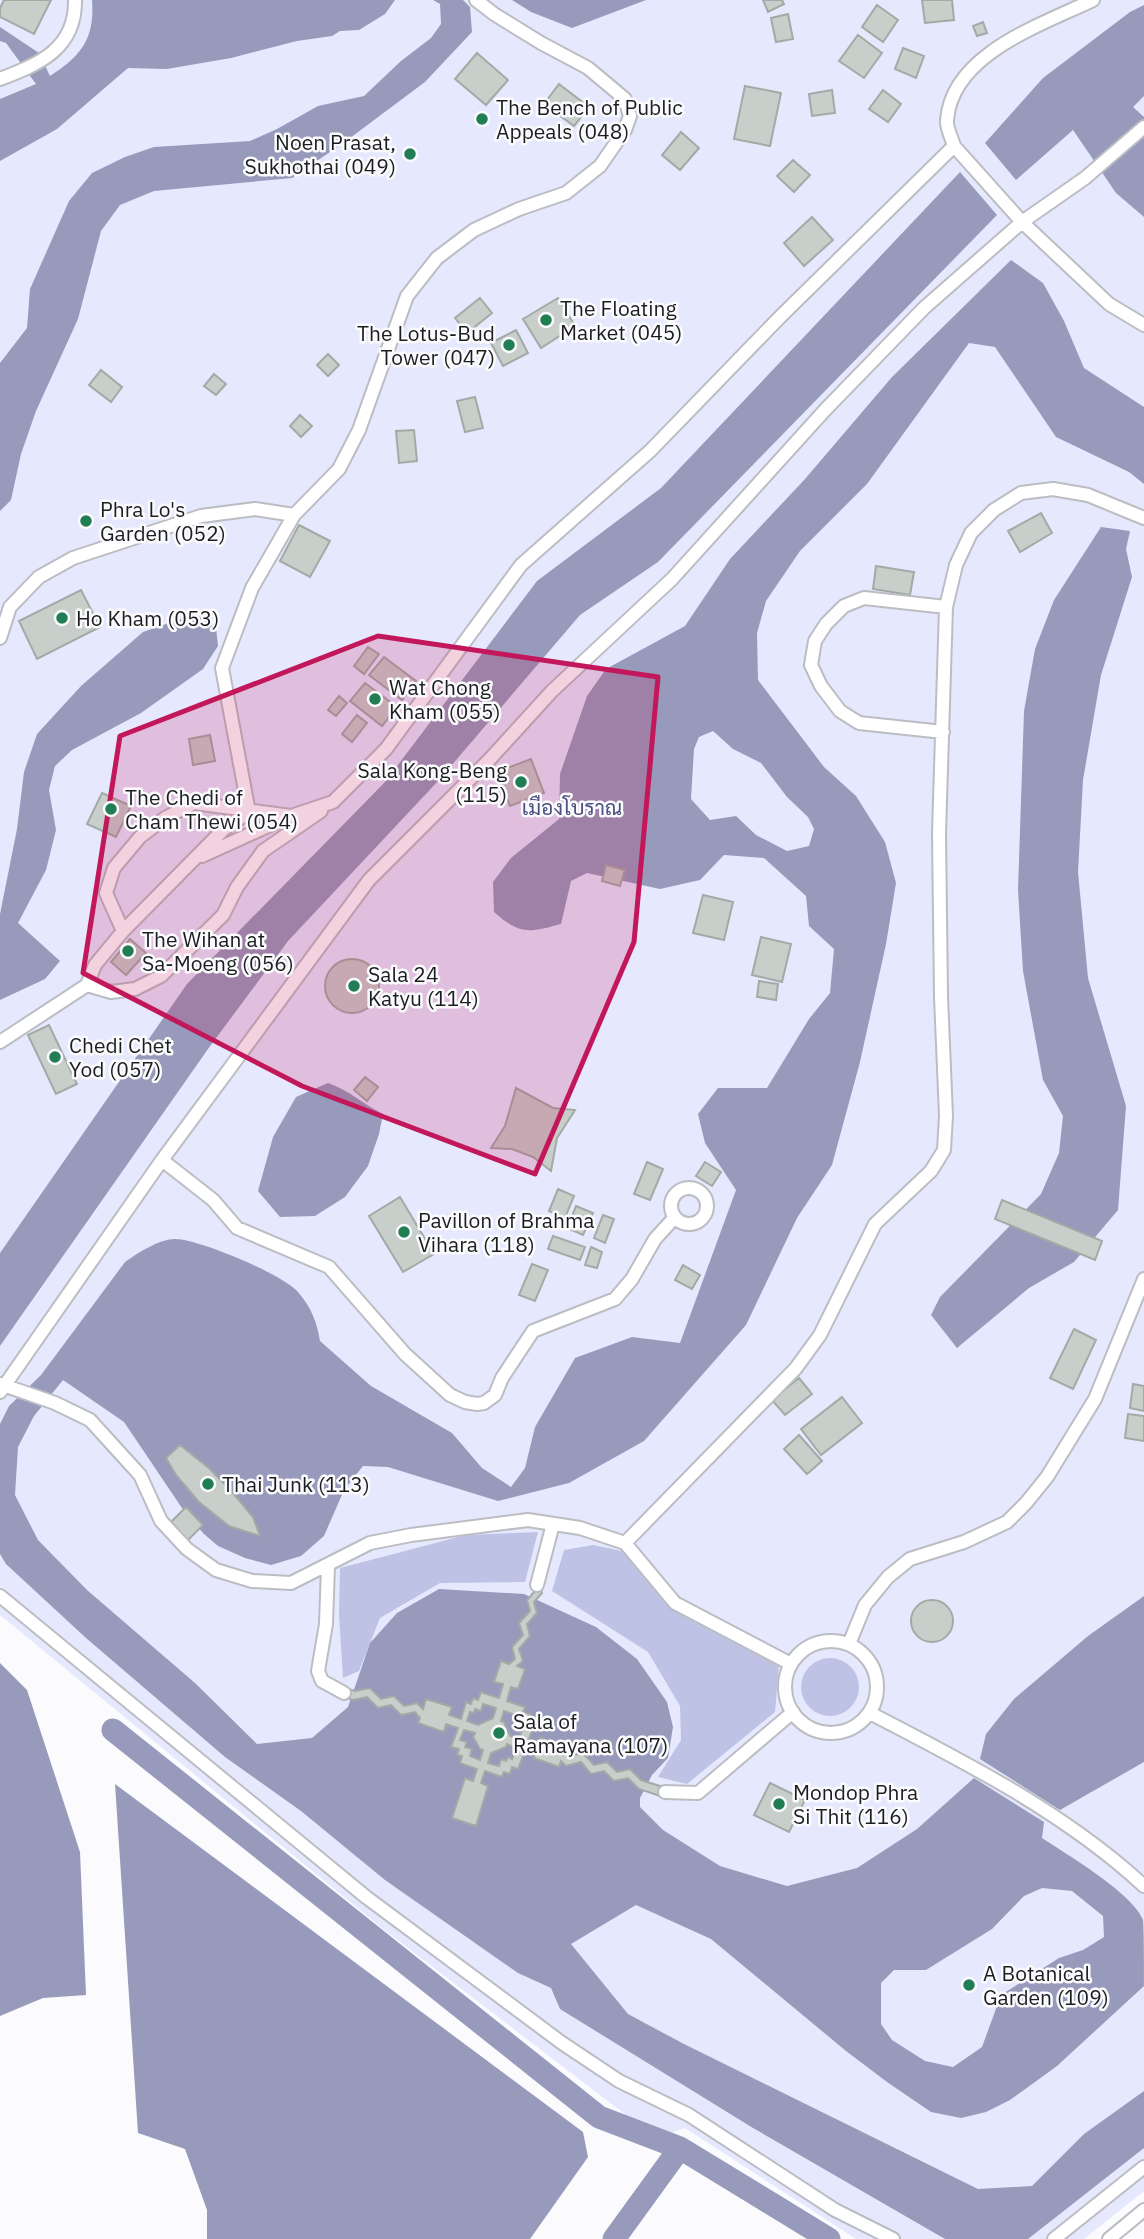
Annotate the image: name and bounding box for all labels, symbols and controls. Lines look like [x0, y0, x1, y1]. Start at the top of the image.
place label: The Bench of Public Appeals (048) [496, 93, 683, 145]
marker: The Bench of Public Appeals (048) [474, 111, 490, 127]
place label: Noen Prasat, Sukhothai (049) [245, 128, 396, 180]
marker: Noen Prasat, Sukhothai (049) [402, 146, 418, 162]
place label: The Floating Market (045) [560, 294, 682, 346]
marker: The Floating Market (045) [538, 312, 554, 328]
place label: The Lotus-Bud Tower (047) [357, 319, 495, 371]
marker: The Lotus-Bud Tower (047) [501, 337, 517, 353]
place label: Phra Lo's Garden (052) [100, 495, 226, 547]
marker: Phra Lo's Garden (052) [78, 513, 94, 529]
place label: Ho Kham (053) [76, 604, 219, 632]
marker: Ho Kham (053) [54, 610, 70, 626]
place label: Wat Chong Kham (055) [389, 673, 501, 725]
marker: Wat Chong Kham (055) [367, 691, 383, 707]
place label: Sala Kong-Beng (115) [358, 756, 507, 808]
marker: Sala Kong-Beng (115) [513, 774, 529, 790]
place label: The Chedi of Cham Thewi (054) [125, 783, 298, 835]
park label: เมืองโบราณ [522, 793, 622, 821]
marker: The Chedi of Cham Thewi (054) [103, 801, 119, 817]
place label: The Wihan at Sa-Moeng (056) [142, 925, 294, 977]
marker: The Wihan at Sa-Moeng (056) [120, 943, 136, 959]
place label: Sala 24 Katyu (114) [368, 960, 479, 1012]
marker: Sala 24 Katyu (114) [346, 978, 362, 994]
place label: Chedi Chet Yod (057) [69, 1031, 172, 1083]
marker: Chedi Chet Yod (057) [47, 1049, 63, 1065]
place label: Pavillon of Brahma Vihara (118) [418, 1206, 595, 1258]
marker: Pavillon of Brahma Vihara (118) [396, 1224, 412, 1240]
place label: Thai Junk (113) [222, 1470, 370, 1498]
marker: Thai Junk (113) [200, 1476, 216, 1492]
place label: Sala of Ramayana (107) [513, 1707, 668, 1759]
marker: Sala of Ramayana (107) [491, 1725, 507, 1741]
place label: Mondop Phra Si Thit (116) [793, 1778, 918, 1830]
marker: Mondop Phra Si Thit (116) [771, 1796, 787, 1812]
place label: A Botanical Garden (109) [983, 1959, 1109, 2011]
marker: A Botanical Garden (109) [961, 1977, 977, 1993]

